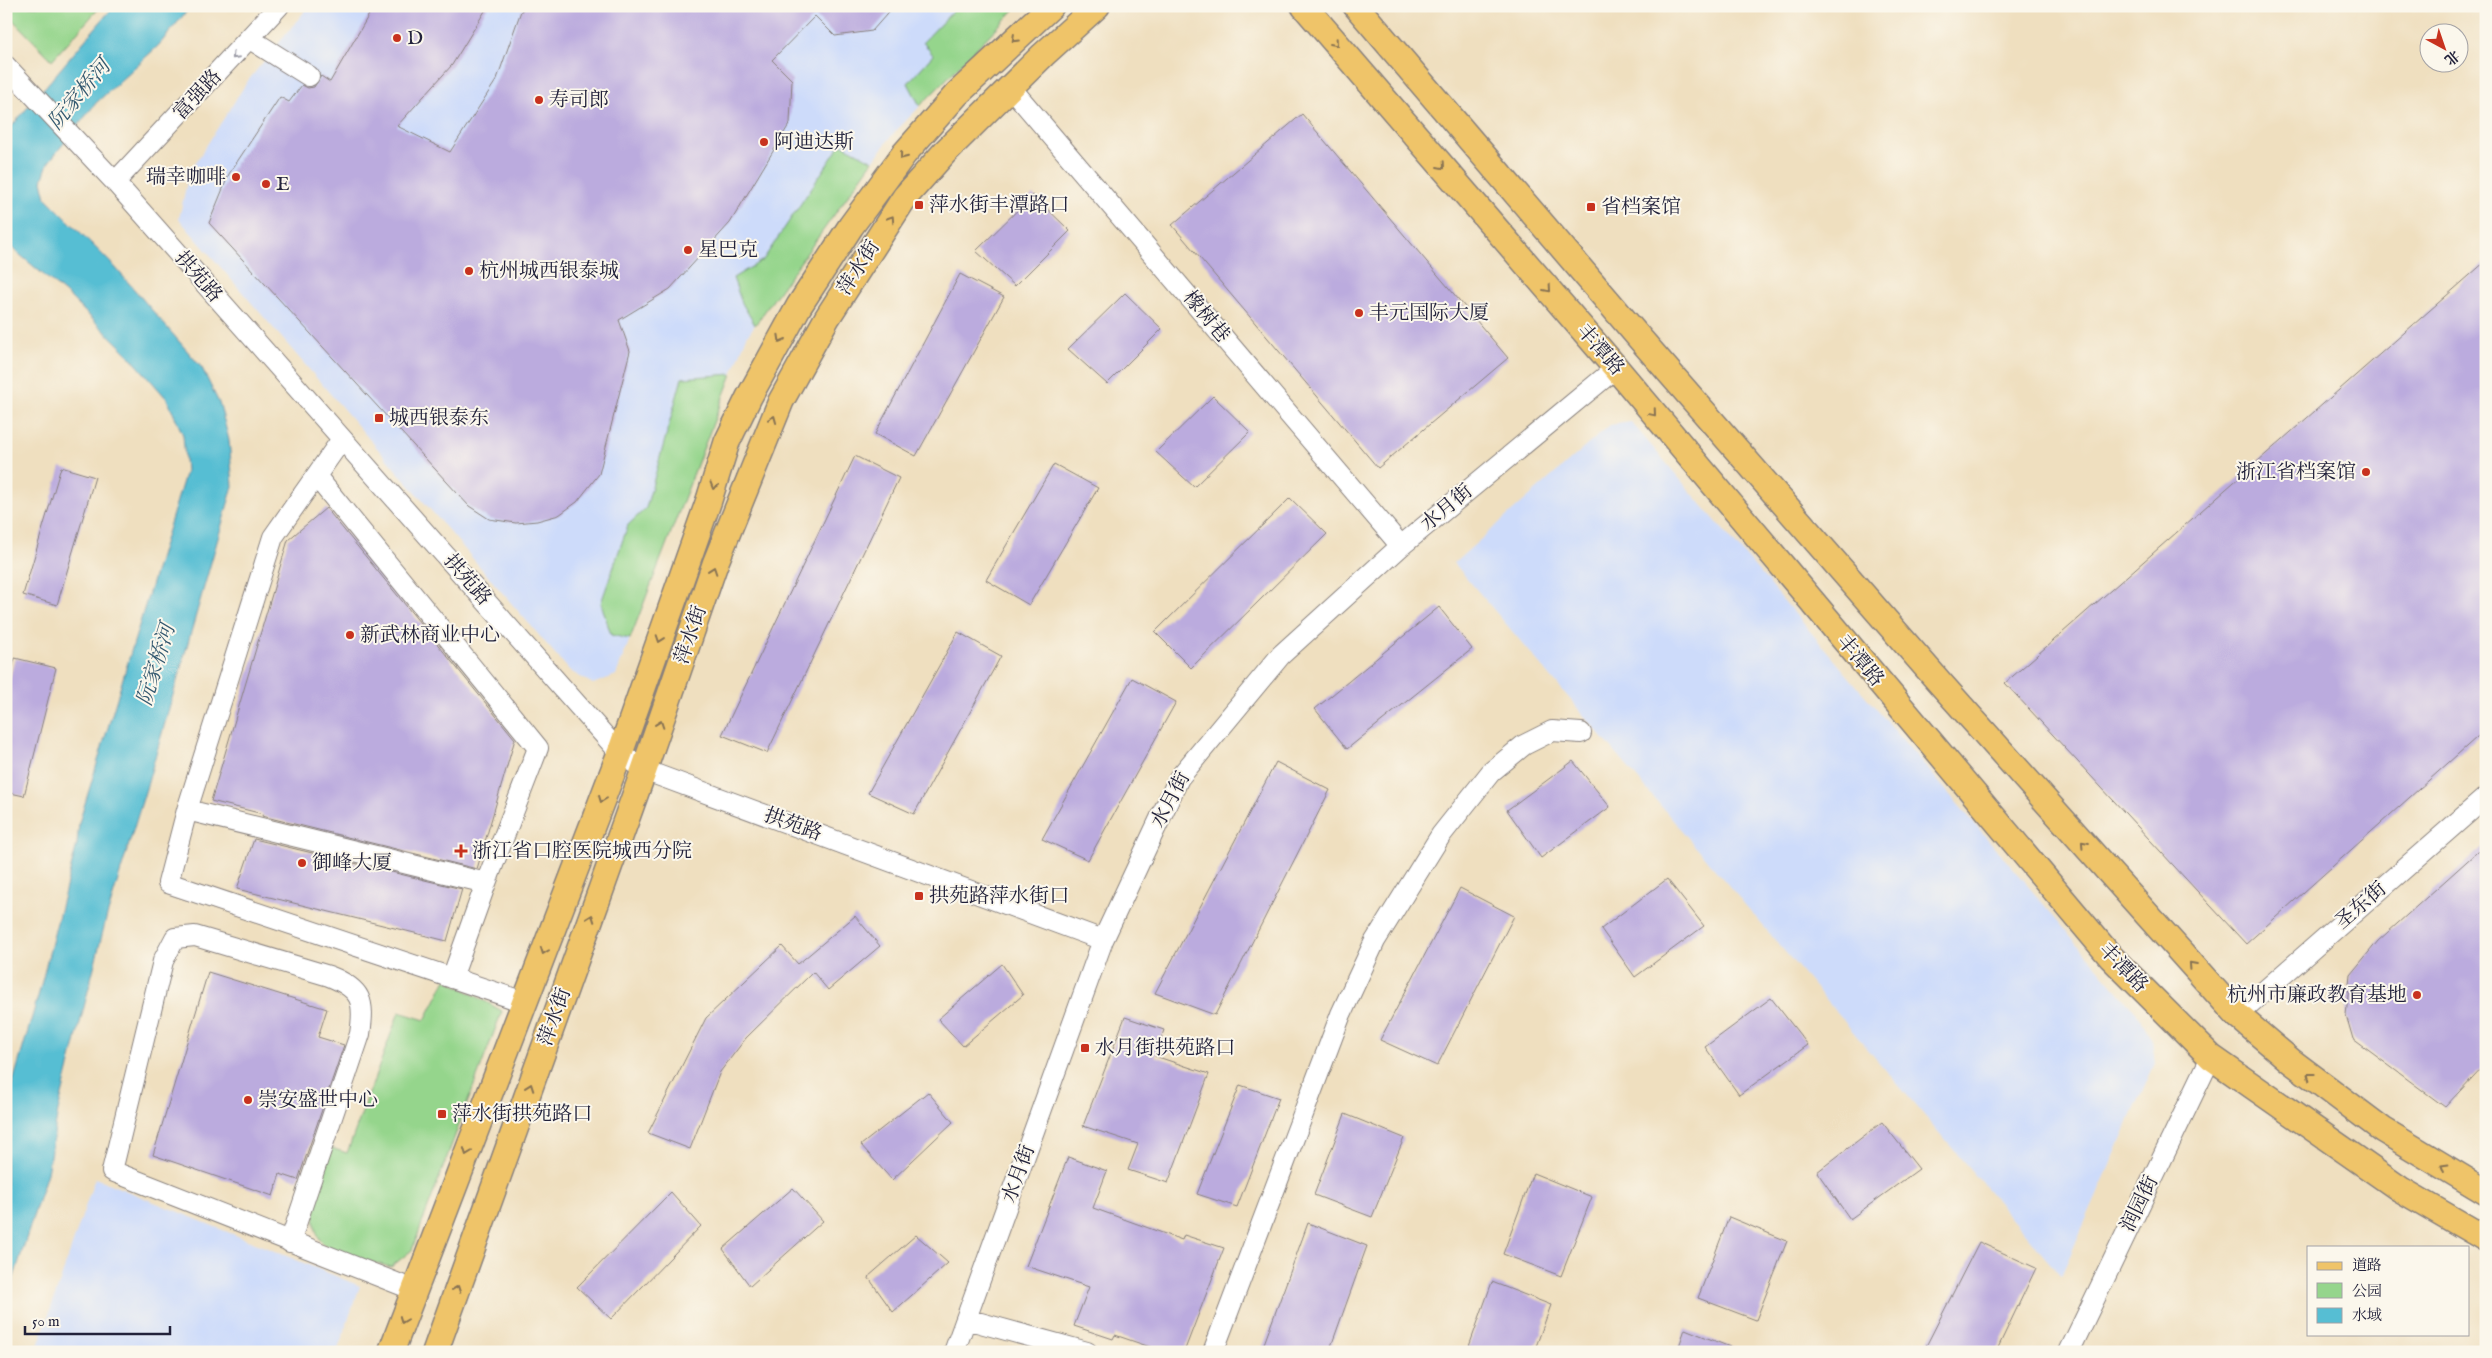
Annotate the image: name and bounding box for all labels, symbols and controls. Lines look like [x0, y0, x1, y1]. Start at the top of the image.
north arrow [2420, 22, 2470, 72]
place label: D [407, 26, 423, 51]
marker: D [391, 32, 403, 44]
one-way arrow [1012, 33, 1021, 42]
one-way arrow [1330, 38, 1339, 47]
text: 北 [2441, 46, 2463, 69]
one-way arrow [232, 50, 241, 59]
water label: 阮家桥河 [43, 51, 120, 136]
street label: 富强路 [168, 65, 228, 125]
place label: 寿司郎 [549, 88, 609, 113]
marker: 寿司郎 [533, 94, 545, 106]
place label: 阿迪达斯 [774, 130, 854, 155]
marker: 阿迪达斯 [758, 136, 770, 148]
one-way arrow [900, 150, 908, 159]
one-way arrow [1436, 161, 1445, 170]
place label: 瑞幸咖啡 [146, 165, 226, 190]
marker: 瑞幸咖啡 [230, 171, 242, 183]
place label: E [276, 172, 290, 197]
marker: E [260, 178, 272, 190]
place label: 萍水街丰潭路口 [929, 193, 1069, 218]
place label: 省档案馆 [1601, 195, 1681, 220]
marker: 萍水街丰潭路口 [913, 199, 925, 211]
marker: 省档案馆 [1585, 201, 1597, 213]
one-way arrow [885, 215, 894, 225]
street label: 萍水街 [832, 236, 886, 300]
place label: 星巴克 [698, 238, 758, 263]
marker: 星巴克 [682, 244, 694, 256]
street label: 拱苑路 [169, 246, 227, 308]
place label: 杭州城西银泰城 [479, 259, 619, 284]
marker: 杭州城西银泰城 [463, 265, 475, 277]
one-way arrow [1542, 284, 1551, 293]
street label: 橡树巷 [1177, 286, 1235, 348]
place label: 丰元国际大厦 [1369, 301, 1489, 326]
marker: 丰元国际大厦 [1353, 307, 1365, 319]
street label: 丰潭路 [1571, 319, 1629, 381]
one-way arrow [777, 333, 787, 342]
place label: 城西银泰东 [389, 406, 489, 431]
one-way arrow [1648, 407, 1656, 416]
marker: 城西银泰东 [373, 412, 385, 424]
one-way arrow [767, 415, 778, 424]
place label: 浙江省档案馆 [2236, 460, 2356, 485]
marker: 浙江省档案馆 [2360, 466, 2372, 478]
street label: 水月街 [1416, 479, 1478, 537]
one-way arrow [709, 481, 719, 489]
street label: 拱苑路 [438, 549, 496, 611]
one-way arrow [707, 567, 717, 575]
street label: 萍水街 [669, 603, 713, 667]
water label: 阮家桥河 [132, 617, 183, 709]
place label: 新武林商业中心 [360, 623, 500, 648]
marker: 新武林商业中心 [344, 629, 356, 641]
street label: 丰潭路 [1831, 630, 1889, 692]
one-way arrow [656, 634, 666, 643]
one-way arrow [654, 720, 664, 729]
street label: 水月街 [1146, 768, 1196, 832]
one-way arrow [598, 794, 608, 803]
street label: 拱苑路 [761, 803, 825, 847]
place label: 浙江省口腔医院城西分院 [472, 839, 692, 864]
one-way arrow [2081, 840, 2090, 849]
marker: 浙江省口腔医院城西分院 [454, 844, 468, 858]
place label: 御峰大厦 [312, 851, 392, 876]
marker: 御峰大厦 [296, 857, 308, 869]
street label: 圣东街 [2330, 877, 2392, 935]
place label: 拱苑路萍水街口 [929, 884, 1069, 909]
marker: 拱苑路萍水街口 [913, 890, 925, 902]
one-way arrow [585, 914, 595, 923]
street label: 丰潭路 [2093, 938, 2153, 998]
one-way arrow [540, 946, 550, 955]
one-way arrow [2189, 961, 2198, 970]
place label: 杭州市廉政教育基地 [2227, 983, 2407, 1008]
street label: 萍水街 [533, 985, 577, 1049]
marker: 杭州市廉政教育基地 [2411, 989, 2423, 1001]
place label: 水月街拱苑路口 [1095, 1036, 1235, 1061]
marker: 水月街拱苑路口 [1079, 1042, 1091, 1054]
one-way arrow [2307, 1073, 2316, 1081]
one-way arrow [524, 1083, 534, 1092]
place label: 崇安盛世中心 [258, 1088, 378, 1113]
marker: 崇安盛世中心 [242, 1094, 254, 1106]
place label: 萍水街拱苑路口 [452, 1102, 592, 1127]
marker: 萍水街拱苑路口 [436, 1108, 448, 1120]
street label: 水月街 [997, 1142, 1041, 1206]
one-way arrow [463, 1147, 473, 1155]
one-way arrow [2440, 1164, 2449, 1174]
street label: 润园街 [2116, 1172, 2164, 1236]
legend [2307, 1246, 2470, 1336]
text: 道路 [2352, 1256, 2382, 1275]
text: 公园 [2352, 1282, 2382, 1301]
one-way arrow [451, 1286, 461, 1294]
scale bar [25, 1303, 170, 1335]
text: 水域 [2352, 1306, 2382, 1325]
text: 50 m [32, 1312, 60, 1331]
one-way arrow [399, 1315, 409, 1324]

